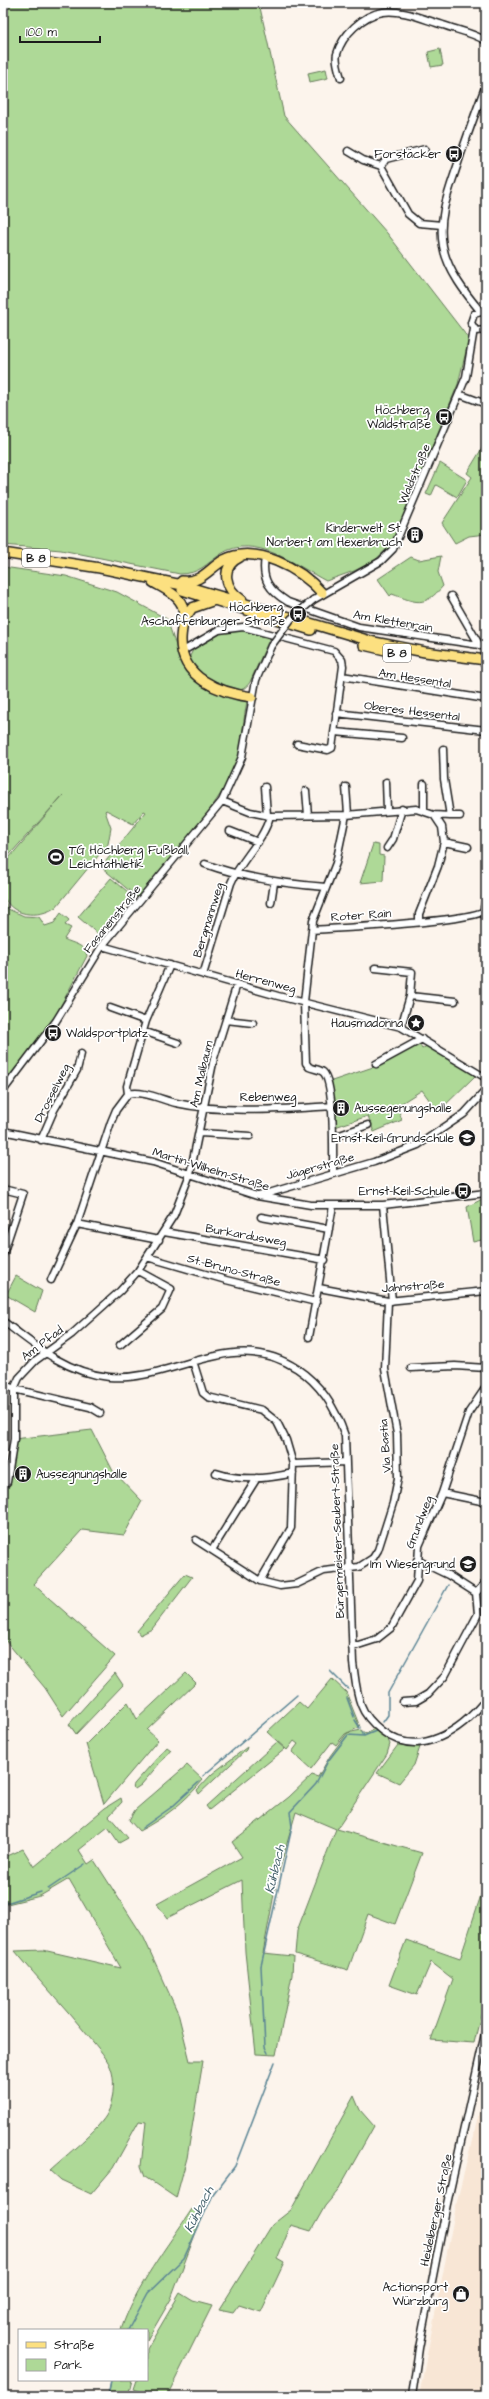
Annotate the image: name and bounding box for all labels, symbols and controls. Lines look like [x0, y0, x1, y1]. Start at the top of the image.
scale bar [20, 18, 100, 44]
text: 100 m [26, 24, 57, 41]
bus stop icon: Forstäcker [444, 144, 464, 164]
place label: Forstäcker [374, 146, 441, 163]
place label: Höchberg, Waldstraße [367, 402, 432, 433]
bus stop icon: Höchberg, Waldstraße [434, 407, 454, 427]
street label: Waldstraße [394, 441, 435, 507]
place label: Kinderwelt St. Norbert am Hexenbruch [266, 520, 402, 551]
building icon: Kinderwelt St. Norbert am Hexenbruch [405, 525, 425, 545]
road number: B 8 [22, 549, 50, 567]
place label: Höchberg, Aschaffenburger Straße [141, 599, 286, 631]
bus stop icon: Höchberg, Aschaffenburger Straße [288, 604, 308, 624]
street label: Am Klettenrain [352, 606, 434, 637]
road number: B 8 [383, 644, 411, 662]
street label: Am Hessental [378, 664, 452, 693]
street label: Oberes Hessental [363, 697, 461, 726]
place label: TG Höchberg Fußball, Leichtathletik [69, 842, 190, 873]
sports icon: TG Höchberg Fußball, Leichtathletik [46, 847, 66, 867]
street label: Fasanenstraße [79, 881, 146, 957]
street label: Bergmannweg [189, 881, 229, 960]
street label: Roter Rain [330, 905, 392, 926]
street label: Herrenweg [234, 965, 298, 999]
place icon: Hausmadonna [406, 1013, 426, 1033]
place label: Hausmadonna [331, 1015, 403, 1032]
bus stop icon: Waldsportplatz [43, 1023, 63, 1043]
place label: Waldsportplatz [66, 1025, 148, 1042]
street label: Am Malbaum [186, 1038, 218, 1109]
street label: Drosselweg [30, 1061, 75, 1126]
street label: Rebenweg [240, 1089, 296, 1107]
building icon: Aussegenungshalle [331, 1098, 351, 1118]
place label: Aussegenungshalle [354, 1100, 452, 1118]
school or university icon: Ernst-Keil-Grundschule [457, 1128, 477, 1148]
place label: Ernst-Keil-Grundschule [331, 1130, 455, 1147]
street label: Martin-Wilhelm-Straße [150, 1144, 272, 1196]
street label: Jägerstraße [284, 1148, 357, 1185]
bus stop icon: Ernst-Keil-Schule [453, 1181, 473, 1201]
place label: Ernst-Keil-Schule [359, 1183, 451, 1200]
street label: Burkardusweg [204, 1220, 288, 1252]
street label: St.-Bruno-Straße [185, 1250, 283, 1291]
street label: Jahnstraße [381, 1276, 446, 1297]
street label: Am Pfad [18, 1322, 67, 1365]
street label: Via Bastia [375, 1419, 396, 1473]
street label: Bürgermeister-Seubert-Straße [326, 1443, 350, 1619]
building icon: Aussegnungshalle [13, 1464, 33, 1484]
place label: Aussegnungshalle [36, 1466, 128, 1484]
street label: Grundweg [402, 1493, 438, 1552]
school or university icon: Im Wiesengrund [458, 1554, 478, 1574]
place label: Im Wiesengrund [370, 1556, 455, 1574]
water label: Kühbach [261, 1843, 289, 1895]
street label: Heidelberger Straße [416, 2152, 458, 2268]
water label: Kühbach [180, 2183, 218, 2236]
place label: Actionsport Würzburg [382, 2279, 448, 2311]
shop icon: Actionsport Würzburg [451, 2284, 471, 2304]
legend [18, 2329, 148, 2381]
text: Straße [54, 2337, 95, 2354]
text: Park [54, 2357, 82, 2374]

